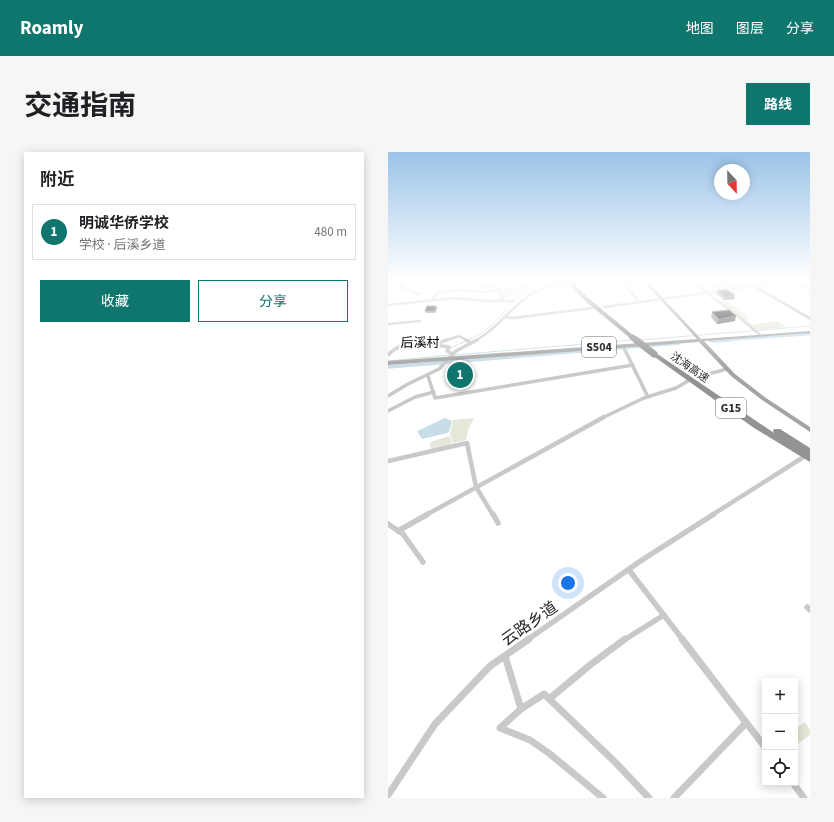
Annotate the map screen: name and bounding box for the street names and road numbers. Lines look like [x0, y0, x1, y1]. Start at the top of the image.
road number: S504 [582, 337, 616, 357]
street label: 沈海高速 [667, 349, 712, 386]
road number: G15 [716, 398, 746, 418]
street label: 云路乡道 [497, 596, 562, 651]

